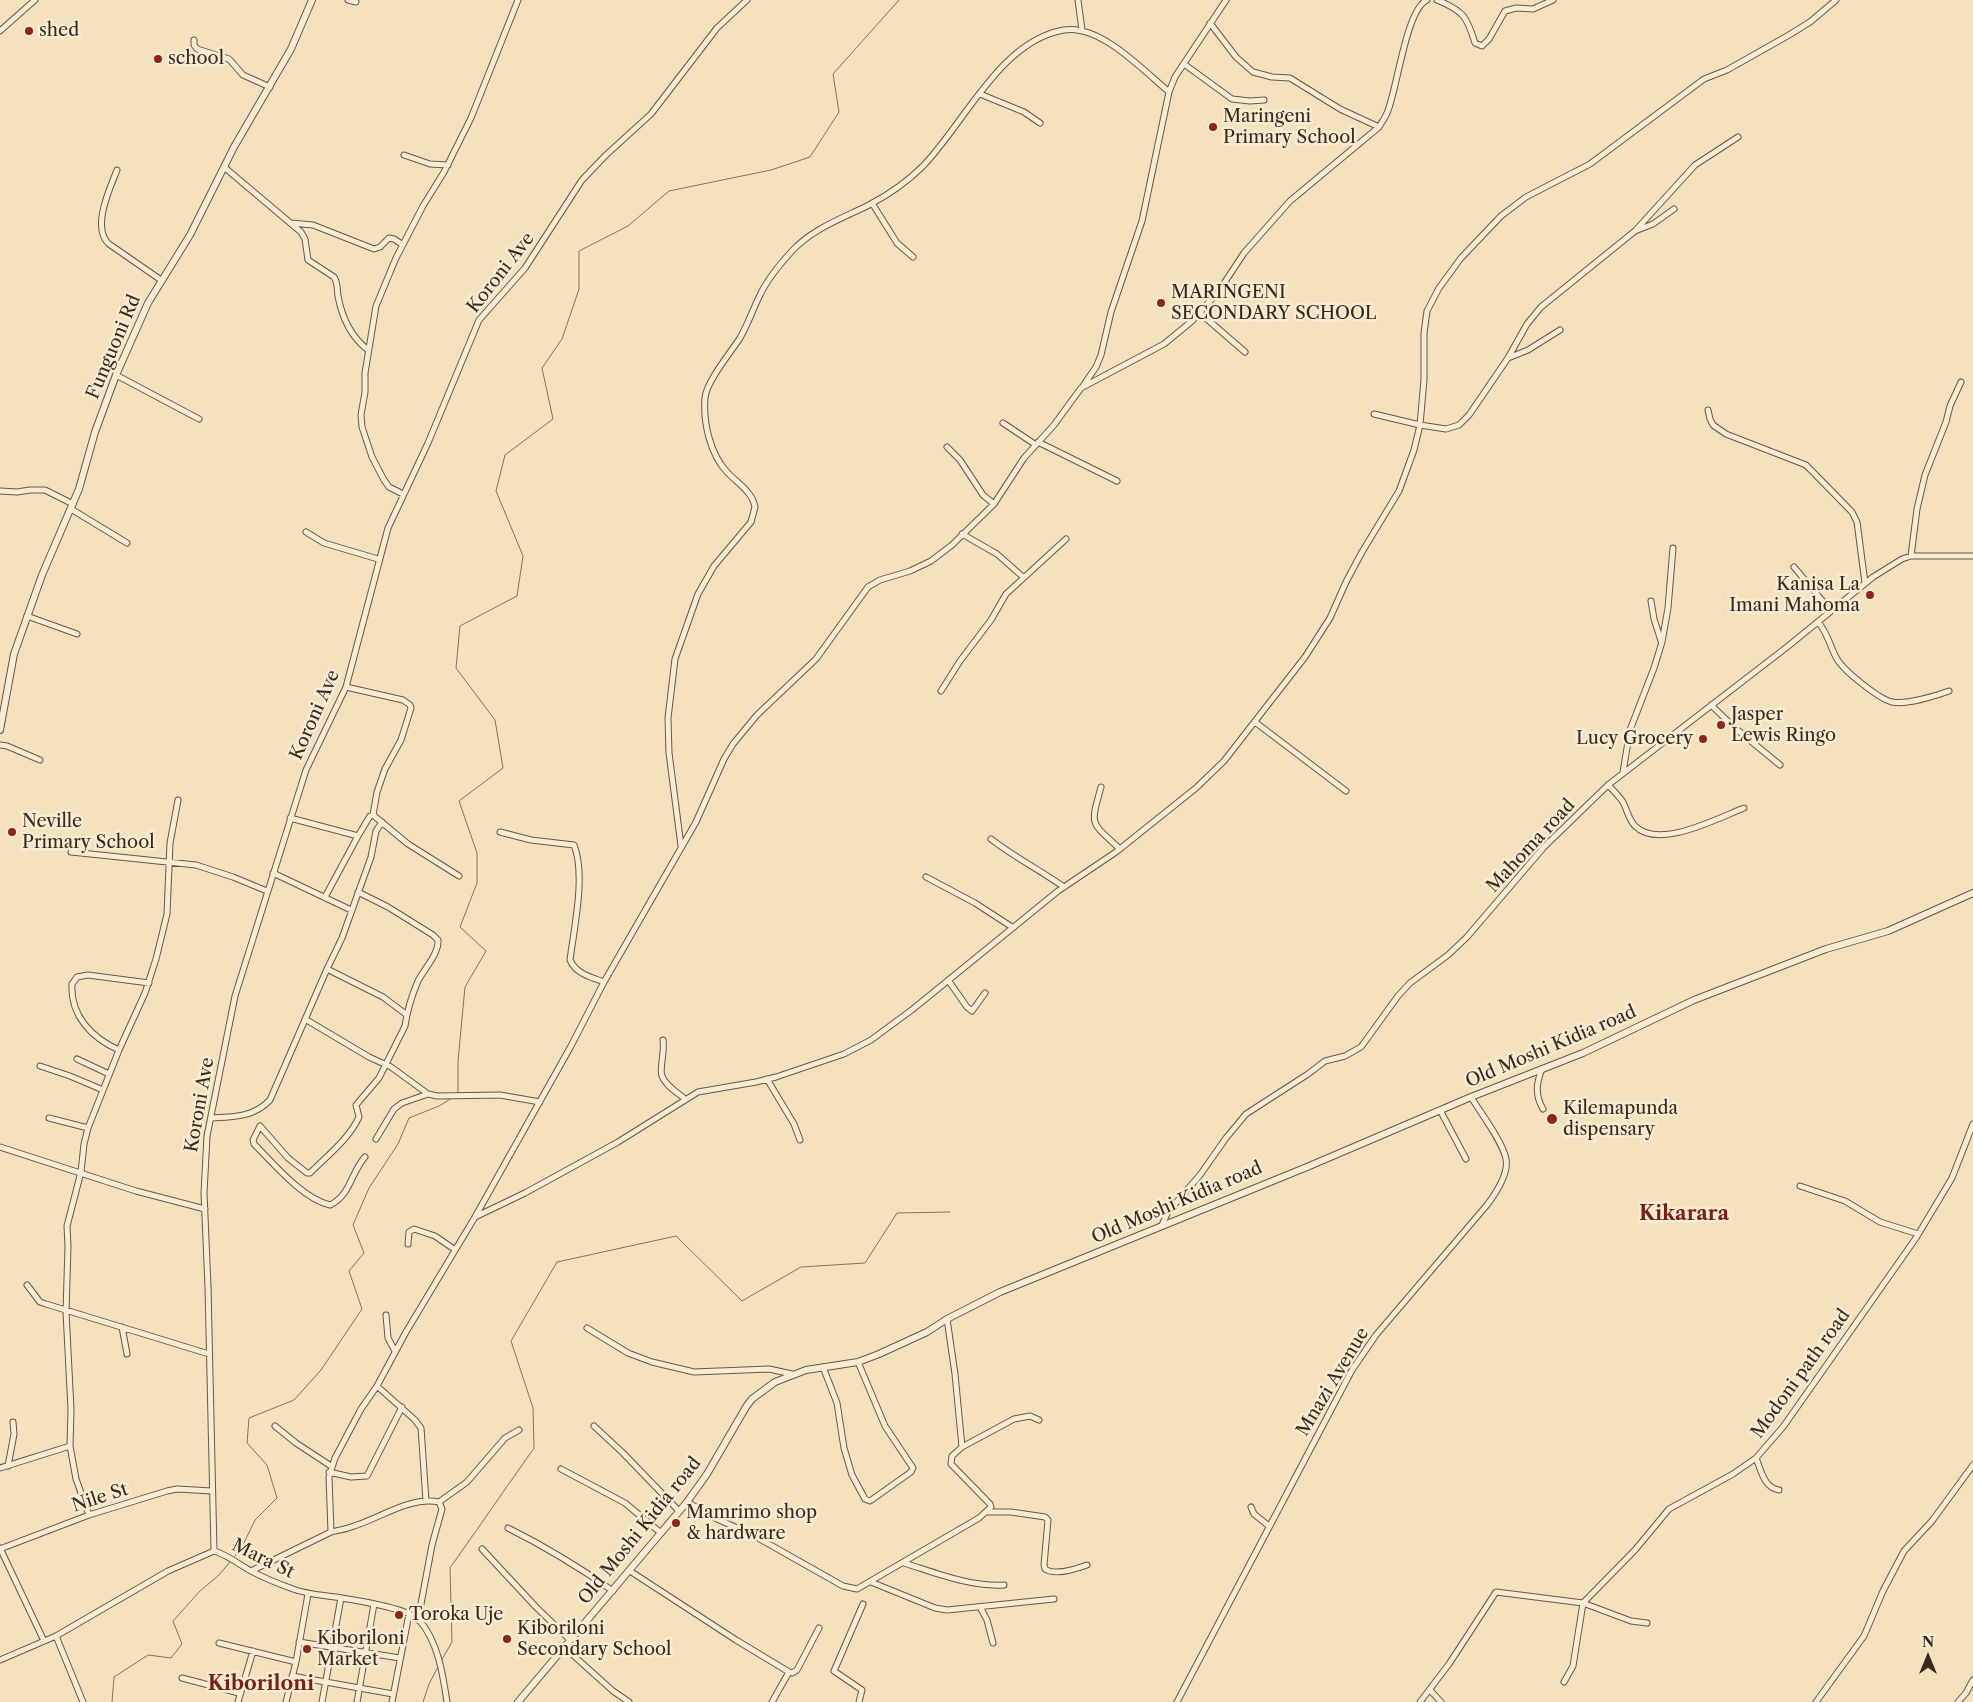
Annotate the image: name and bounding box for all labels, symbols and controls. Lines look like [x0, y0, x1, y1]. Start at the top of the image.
place label: shed [39, 20, 79, 42]
marker: shed [23, 25, 35, 37]
place label: school [168, 48, 224, 70]
marker: school [152, 53, 164, 65]
place label: Maringeni Primary School [1223, 106, 1356, 148]
marker: Maringeni Primary School [1207, 121, 1219, 133]
street label: Koroni Ave [463, 229, 539, 317]
place label: MARINGENI SECONDARY SCHOOL [1171, 282, 1376, 324]
street label: Funguoni Rd [82, 292, 146, 402]
marker: MARINGENI SECONDARY SCHOOL [1155, 297, 1167, 309]
place label: Kanisa La Imani Mahoma [1729, 574, 1860, 616]
marker: Kanisa La Imani Mahoma [1864, 589, 1876, 601]
street label: Koroni Ave [286, 667, 344, 763]
place label: Jasper Lewis Ringo [1731, 704, 1836, 746]
marker: Jasper Lewis Ringo [1715, 719, 1727, 731]
place label: Lucy Grocery [1576, 728, 1693, 750]
marker: Lucy Grocery [1697, 733, 1709, 745]
street label: Mahoma road [1482, 795, 1580, 897]
place label: Neville Primary School [22, 811, 155, 854]
marker: Neville Primary School [6, 826, 18, 838]
street label: Old Moshi Kidia road [1462, 1001, 1640, 1093]
street label: Koroni Ave [181, 1056, 219, 1154]
place label: Kilemapunda dispensary [1563, 1098, 1678, 1140]
marker: Kilemapunda dispensary [1545, 1112, 1559, 1126]
street label: Old Moshi Kidia road [1088, 1157, 1266, 1249]
district label: Kikarara [1639, 1202, 1729, 1226]
street label: Modoni path road [1747, 1305, 1855, 1443]
street label: Mnazi Avenue [1292, 1324, 1374, 1440]
street label: Old Moshi Kidia road [574, 1453, 706, 1609]
street label: Nile St [69, 1479, 131, 1517]
place label: Mamrimo shop & hardware [686, 1502, 817, 1545]
marker: Mamrimo shop & hardware [670, 1517, 682, 1529]
street label: Mara St [228, 1535, 298, 1583]
place label: Toroka Uje [409, 1604, 503, 1626]
marker: Toroka Uje [393, 1609, 405, 1621]
place label: Kiboriloni Secondary School [517, 1618, 671, 1660]
place label: Kiboriloni Market [317, 1628, 405, 1670]
north arrow [1903, 1632, 1953, 1682]
marker: Kiboriloni Secondary School [501, 1633, 513, 1645]
text: N [1922, 1633, 1934, 1651]
marker: Kiboriloni Market [301, 1643, 313, 1655]
district label: Kiboriloni [208, 1672, 314, 1696]

